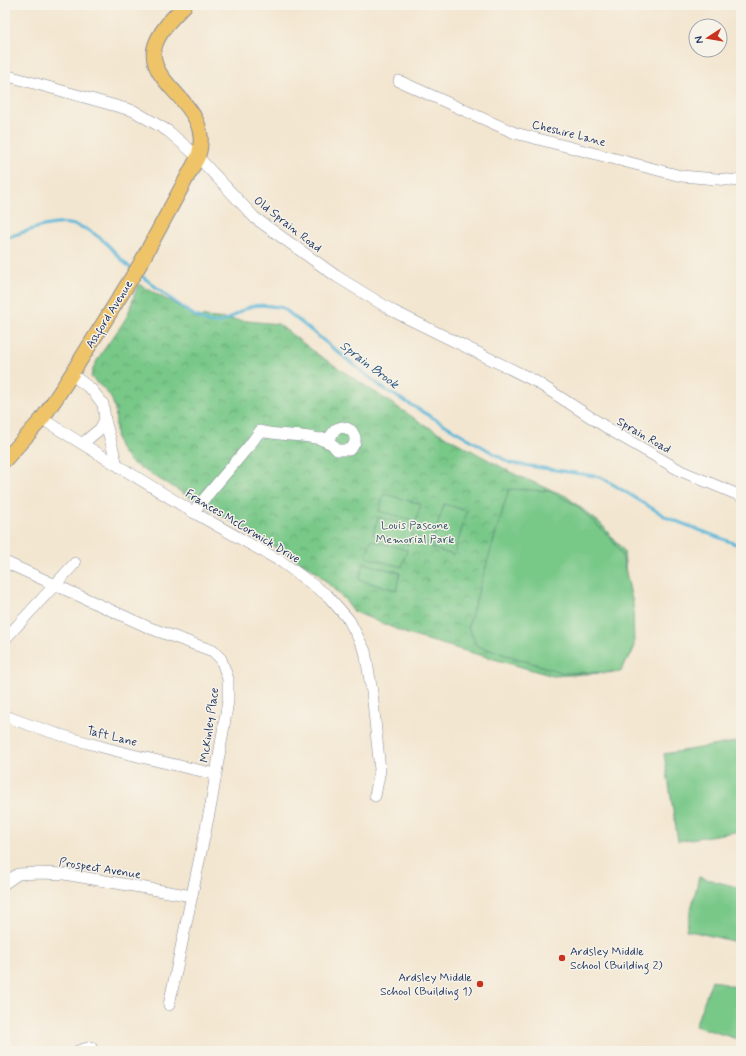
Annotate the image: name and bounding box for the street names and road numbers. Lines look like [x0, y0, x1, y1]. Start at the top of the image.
street label: Cheshire Lane [530, 117, 608, 151]
street label: Old Sprain Road [250, 193, 325, 256]
street label: Ashford Avenue [82, 277, 138, 352]
street label: Sprain Road [614, 414, 673, 458]
street label: Frances McCormick Drive [182, 486, 303, 568]
street label: McKinley Place [197, 687, 223, 764]
street label: Taft Lane [85, 723, 139, 751]
street label: Prospect Avenue [58, 855, 142, 883]

